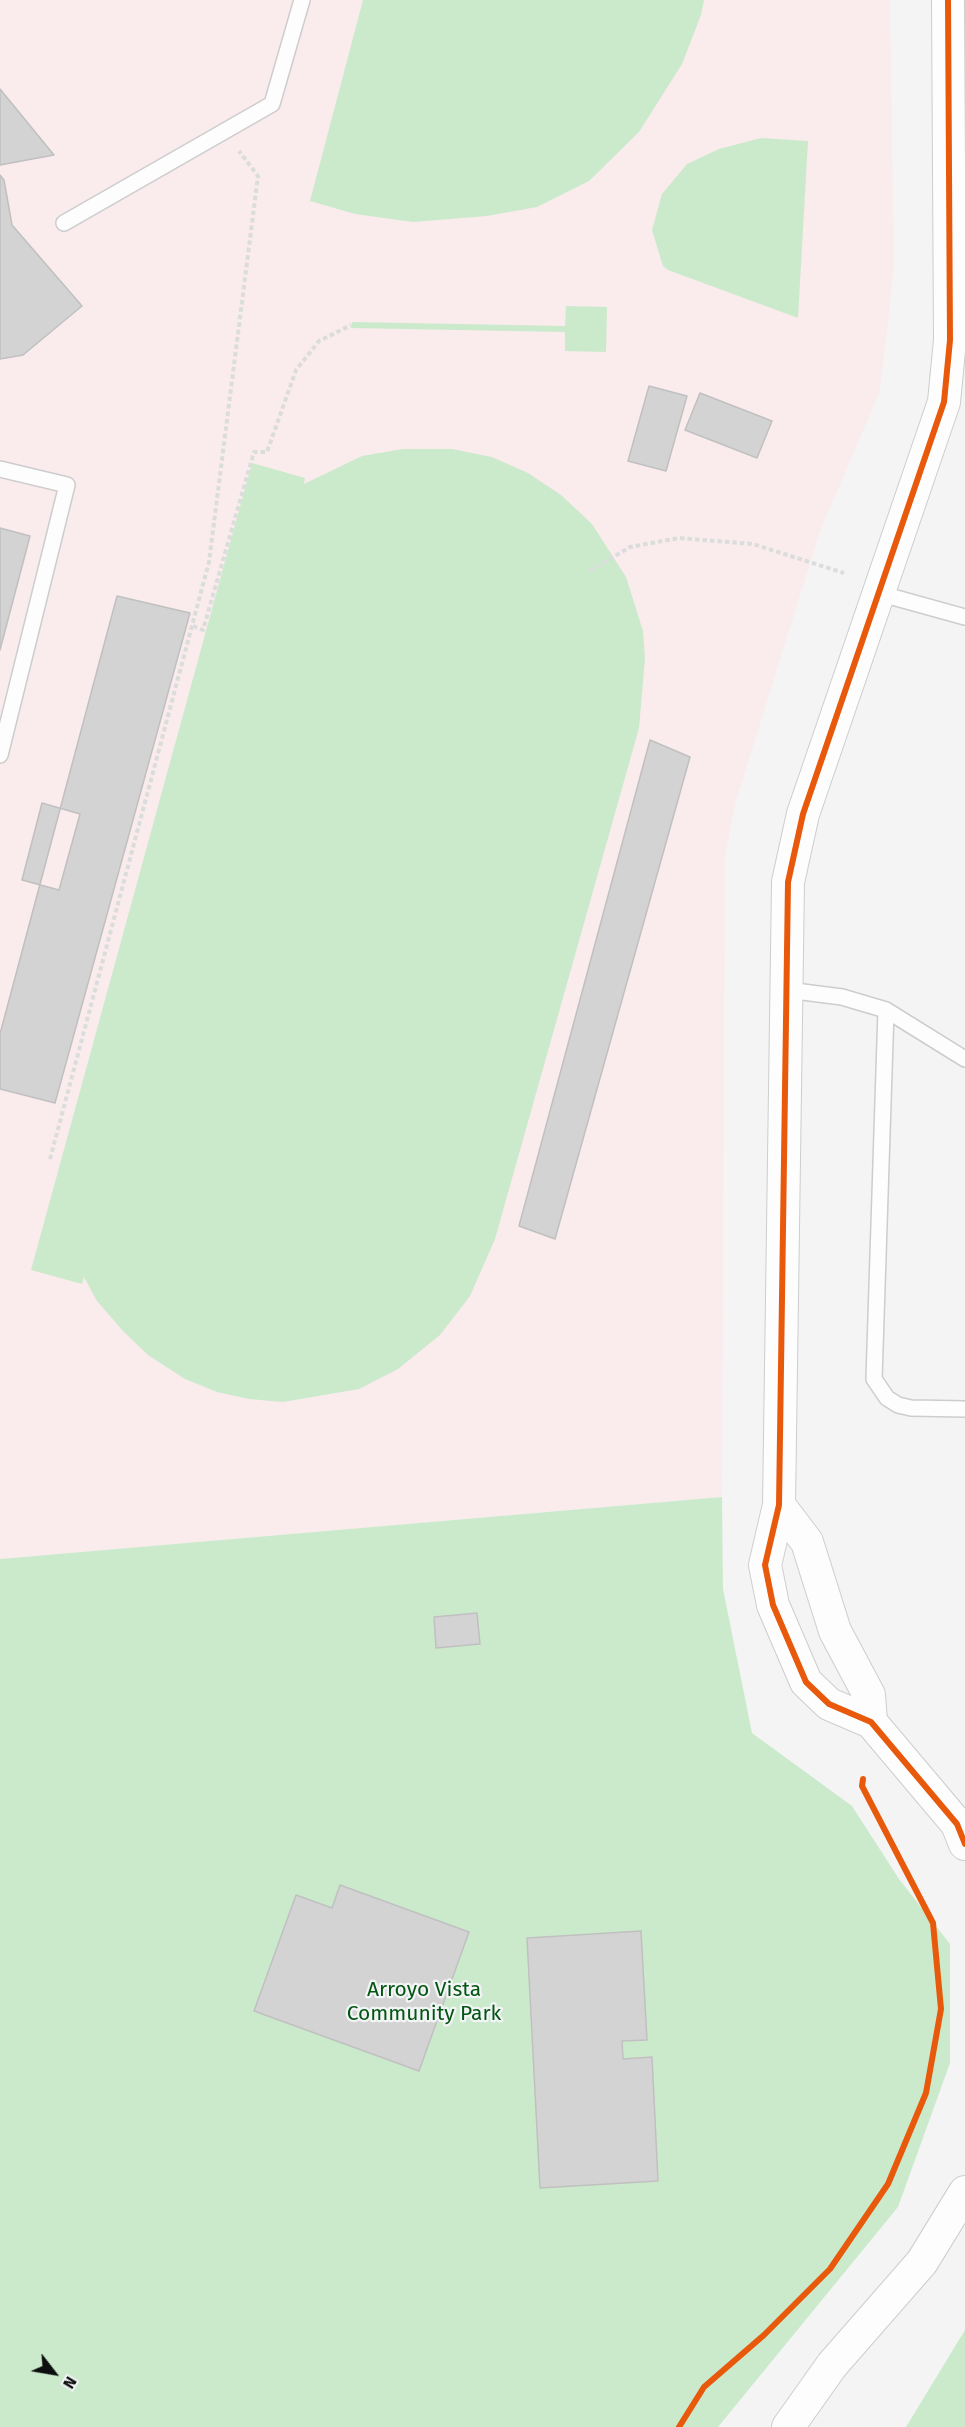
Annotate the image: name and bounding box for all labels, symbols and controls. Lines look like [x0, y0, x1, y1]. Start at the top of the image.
park label: Arroyo Vista Community Park [347, 1977, 501, 2027]
north arrow [24, 2343, 84, 2403]
text: N [59, 2373, 81, 2392]

